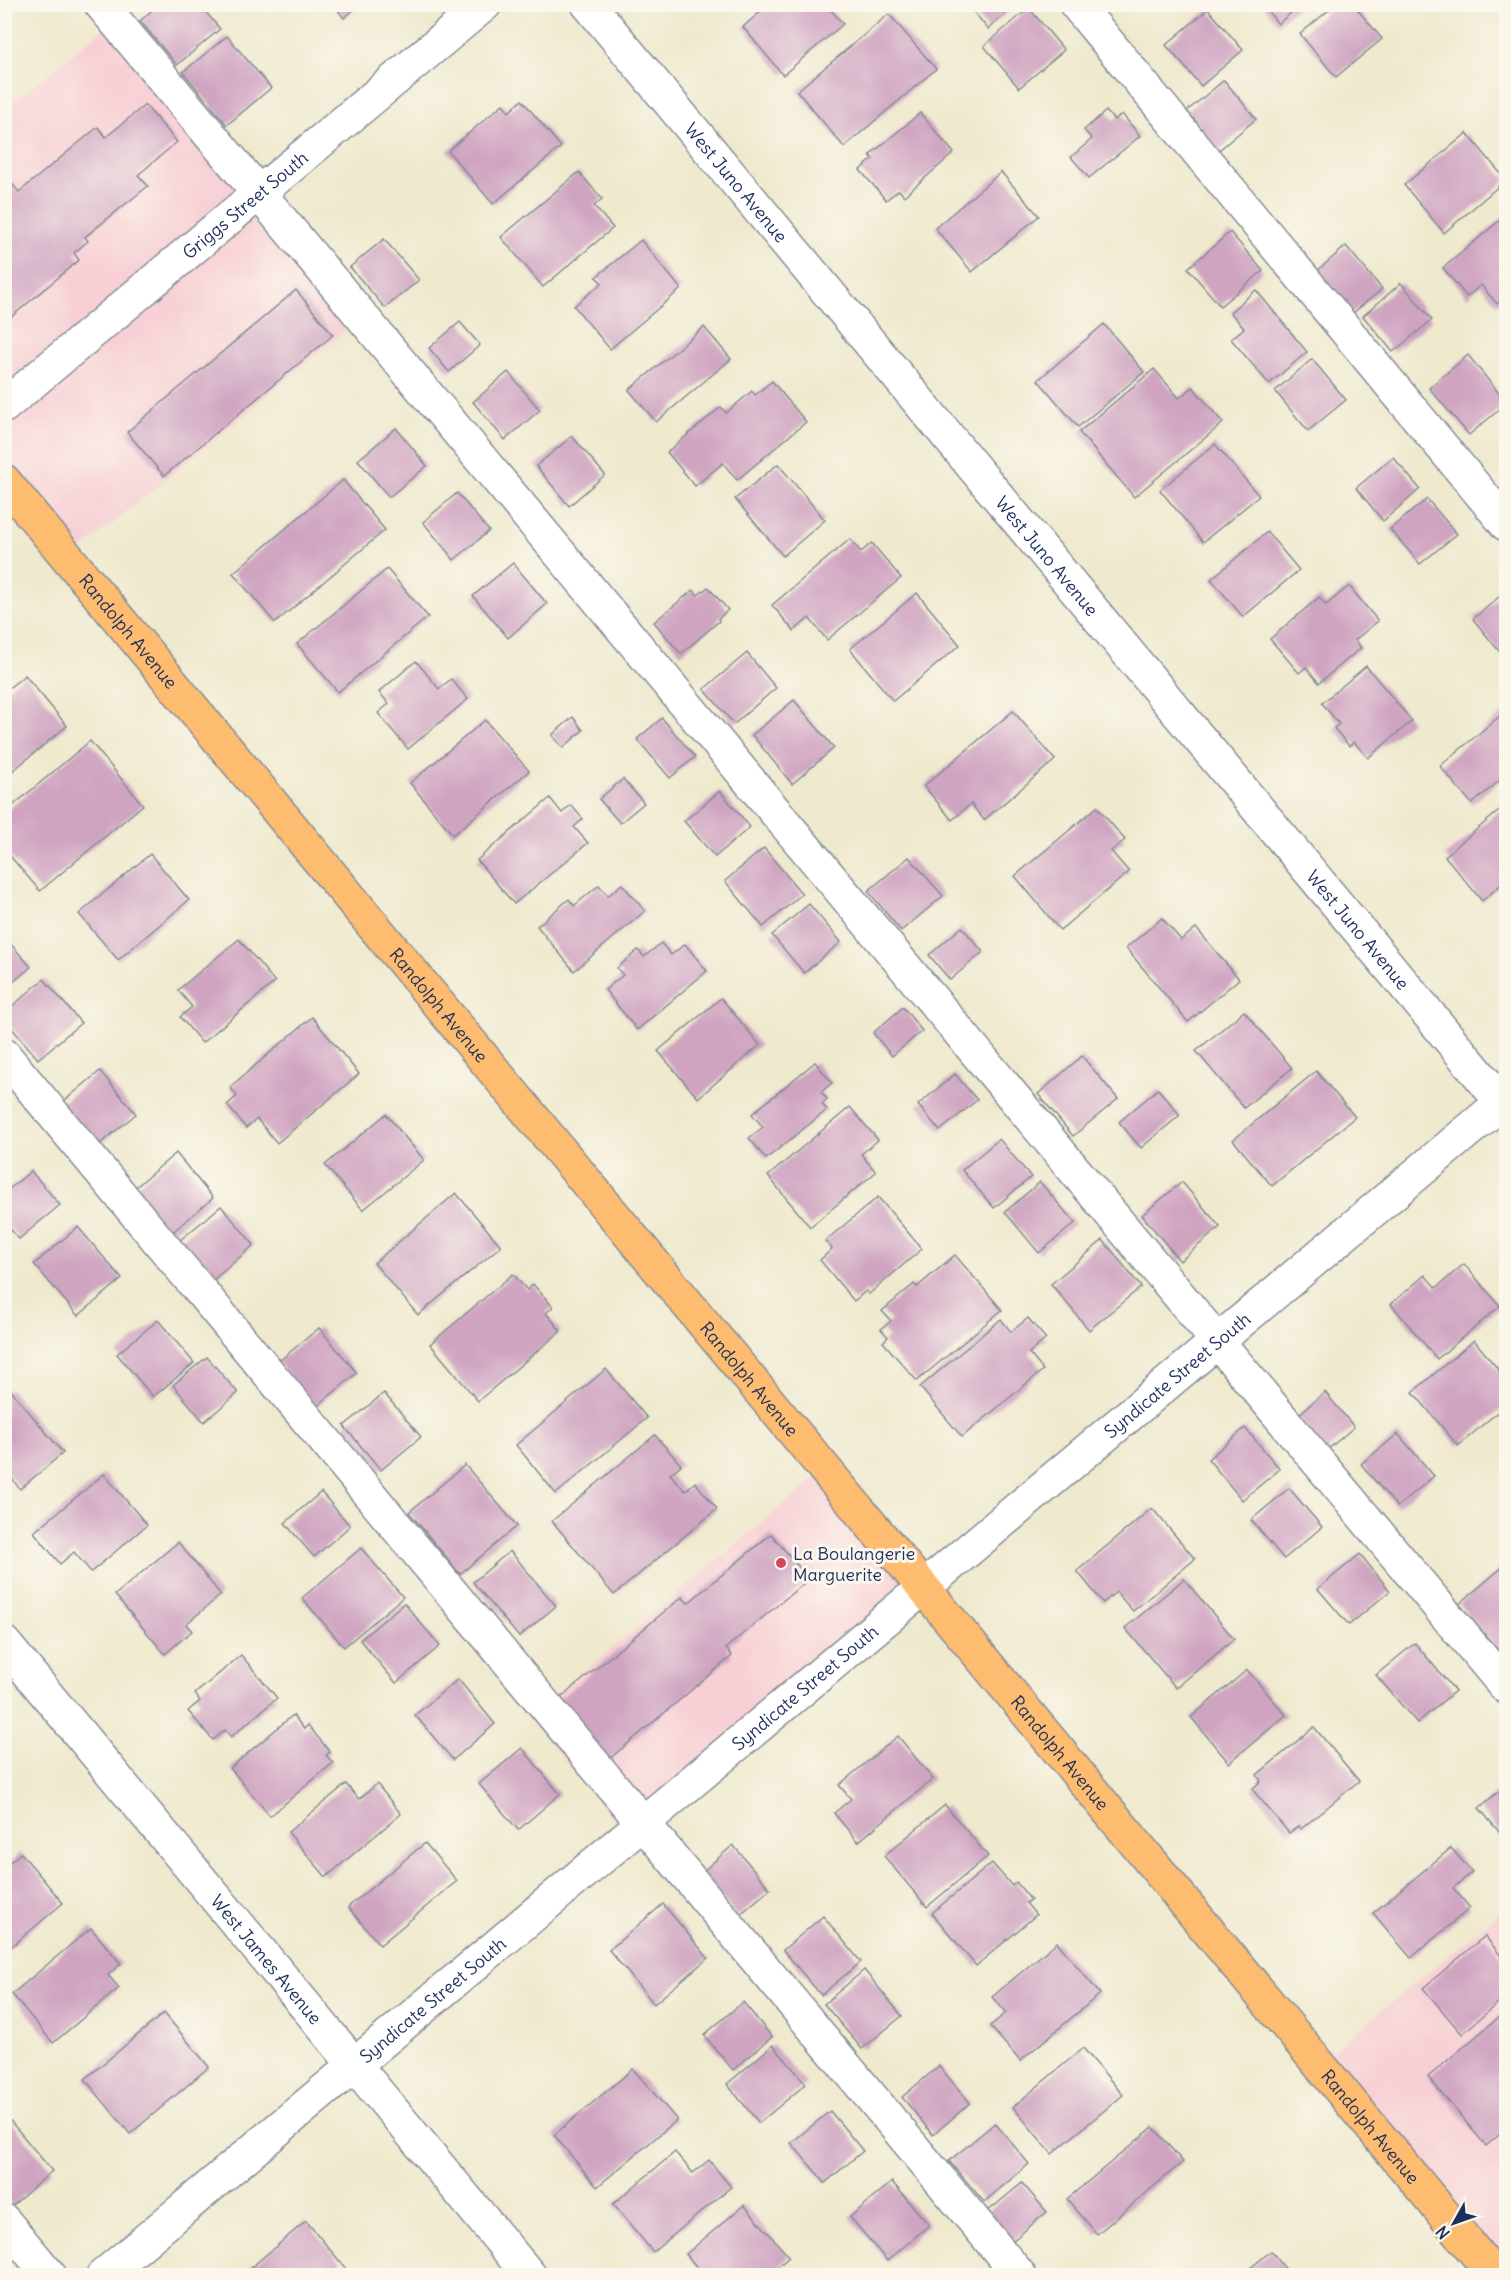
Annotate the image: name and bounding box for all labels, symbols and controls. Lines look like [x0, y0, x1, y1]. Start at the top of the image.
street label: West Juno Avenue [680, 118, 793, 247]
street label: Griggs Street South [178, 146, 312, 264]
street label: West Juno Avenue [991, 491, 1104, 620]
street label: Randolph Avenue [74, 569, 183, 693]
street label: West Juno Avenue [1302, 865, 1415, 994]
street label: Randolph Avenue [385, 943, 493, 1067]
street label: Syndicate Street South [1099, 1307, 1255, 1443]
street label: Randolph Avenue [695, 1317, 804, 1441]
place label: La Boulangerie Marguerite [793, 1542, 915, 1586]
marker: La Boulangerie Marguerite [774, 1556, 788, 1570]
street label: Syndicate Street South [727, 1619, 883, 1755]
street label: Randolph Avenue [1006, 1691, 1114, 1815]
street label: West James Avenue [206, 1890, 327, 2029]
street label: Syndicate Street South [355, 1932, 510, 2068]
street label: Randolph Avenue [1316, 2064, 1425, 2188]
north arrow [1424, 2193, 1484, 2253]
text: N [1431, 2222, 1454, 2243]

